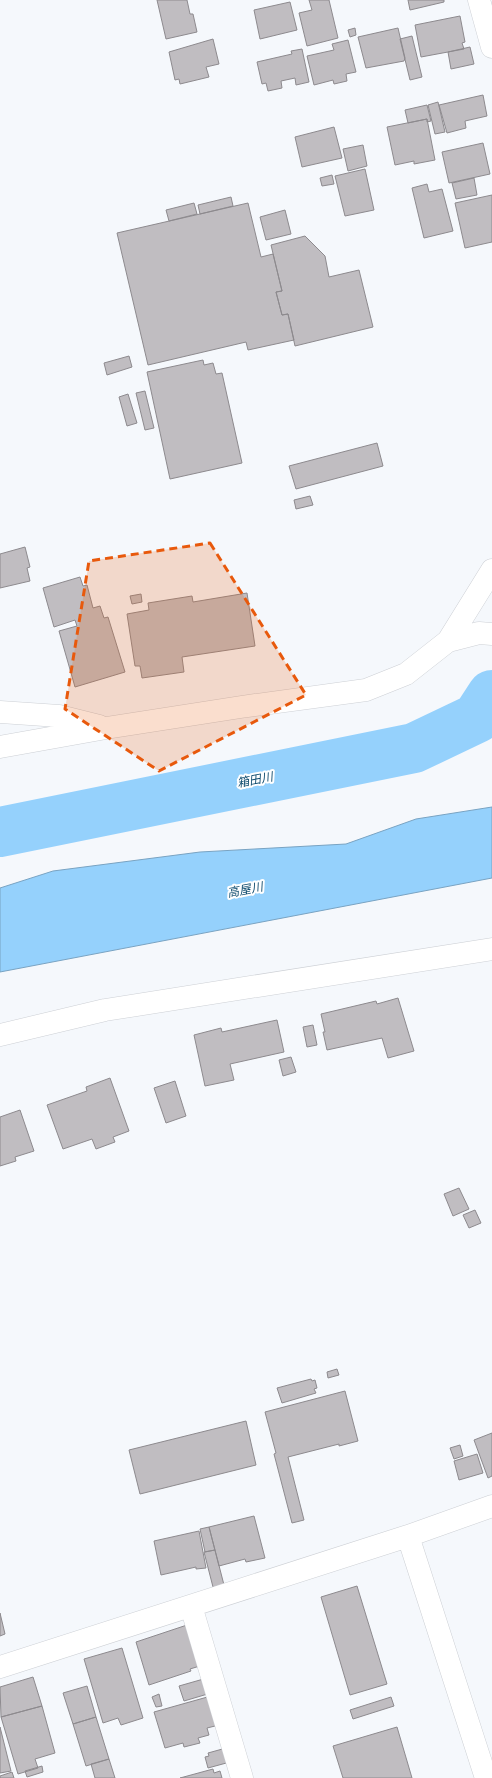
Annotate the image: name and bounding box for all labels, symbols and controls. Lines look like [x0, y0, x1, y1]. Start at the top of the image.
water label: 箱田川 [236, 768, 276, 790]
water label: 高屋川 [226, 878, 266, 900]

